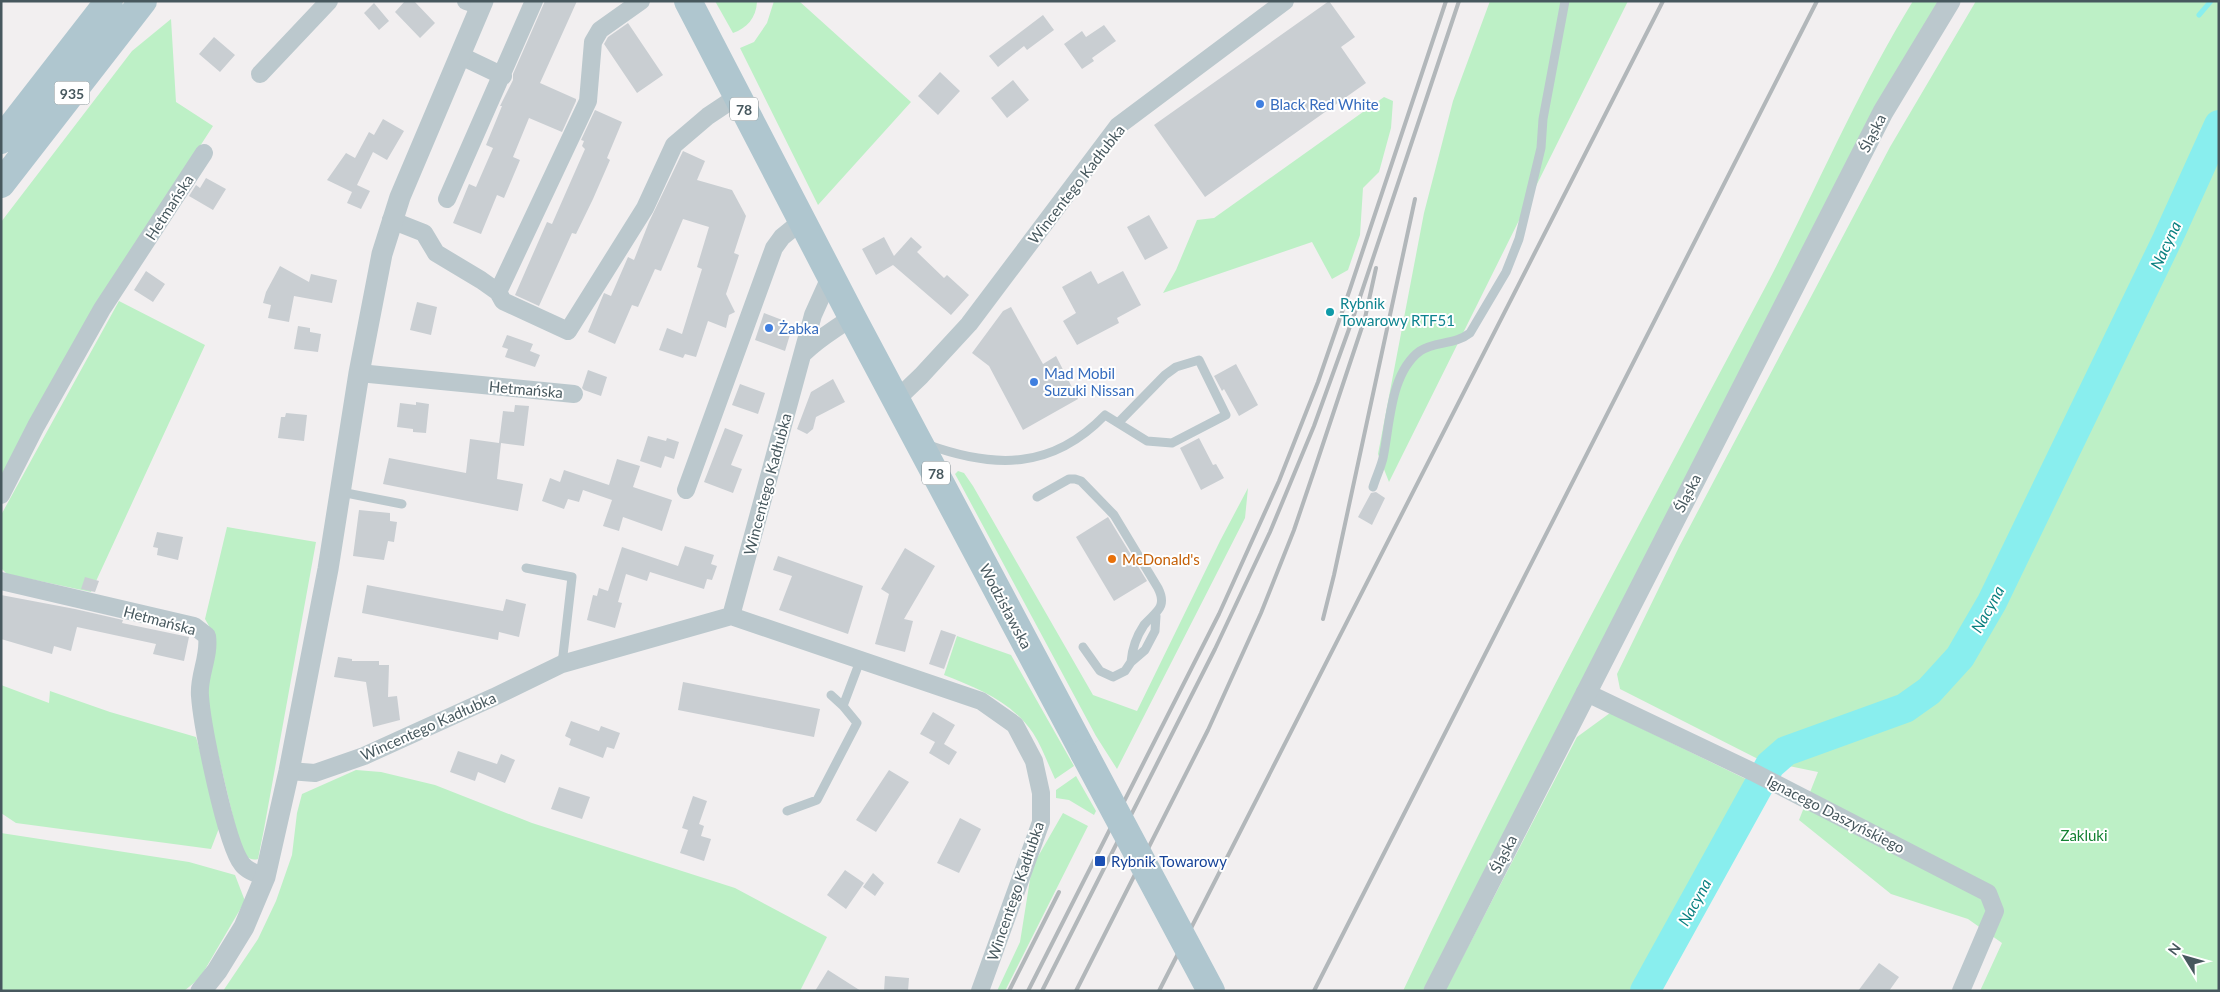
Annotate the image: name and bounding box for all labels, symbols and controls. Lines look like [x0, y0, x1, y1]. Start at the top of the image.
road number: 935 [54, 82, 90, 105]
place label: Black Red White [1270, 95, 1379, 113]
road number: 78 [730, 98, 758, 120]
marker: Black Red White [1254, 98, 1266, 110]
street label: Śląska [1855, 111, 1889, 155]
street label: Wincentego Kadłubka [1024, 121, 1128, 247]
street label: Hetmańska [141, 171, 197, 243]
water label: Nacyna [2146, 218, 2184, 272]
place label: Rybnik Towarowy RTF51 [1340, 294, 1455, 329]
marker: Rybnik Towarowy RTF51 [1324, 306, 1336, 318]
place label: Żabka [779, 319, 819, 337]
marker: Żabka [763, 322, 775, 334]
place label: Mad Mobil Suzuki Nissan [1044, 364, 1134, 399]
marker: Mad Mobil Suzuki Nissan [1028, 376, 1040, 388]
street label: Hetmańska [488, 377, 564, 401]
street label: Wincentego Kadłubka [739, 411, 795, 557]
road number: 78 [922, 462, 950, 484]
street label: Śląska [1670, 471, 1704, 515]
place label: McDonald's [1122, 550, 1200, 568]
marker: McDonald's [1106, 553, 1118, 565]
street label: Wodzisławska [976, 560, 1036, 652]
water label: Nacyna [1966, 582, 2008, 636]
street label: Hetmańska [122, 602, 198, 638]
street label: Wincentego Kadłubka [358, 688, 498, 764]
street label: Ignacego Daszyńskiego [1764, 771, 1908, 857]
street label: Wincentego Kadłubka [983, 819, 1047, 963]
park label: Zakluki [2060, 826, 2108, 844]
street label: Śląska [1486, 832, 1520, 876]
place label: Rybnik Towarowy [1111, 852, 1227, 870]
marker: Rybnik Towarowy [1093, 854, 1107, 868]
water label: Nacyna [1673, 875, 1715, 929]
north arrow [2160, 932, 2210, 982]
text: N [2164, 939, 2184, 958]

